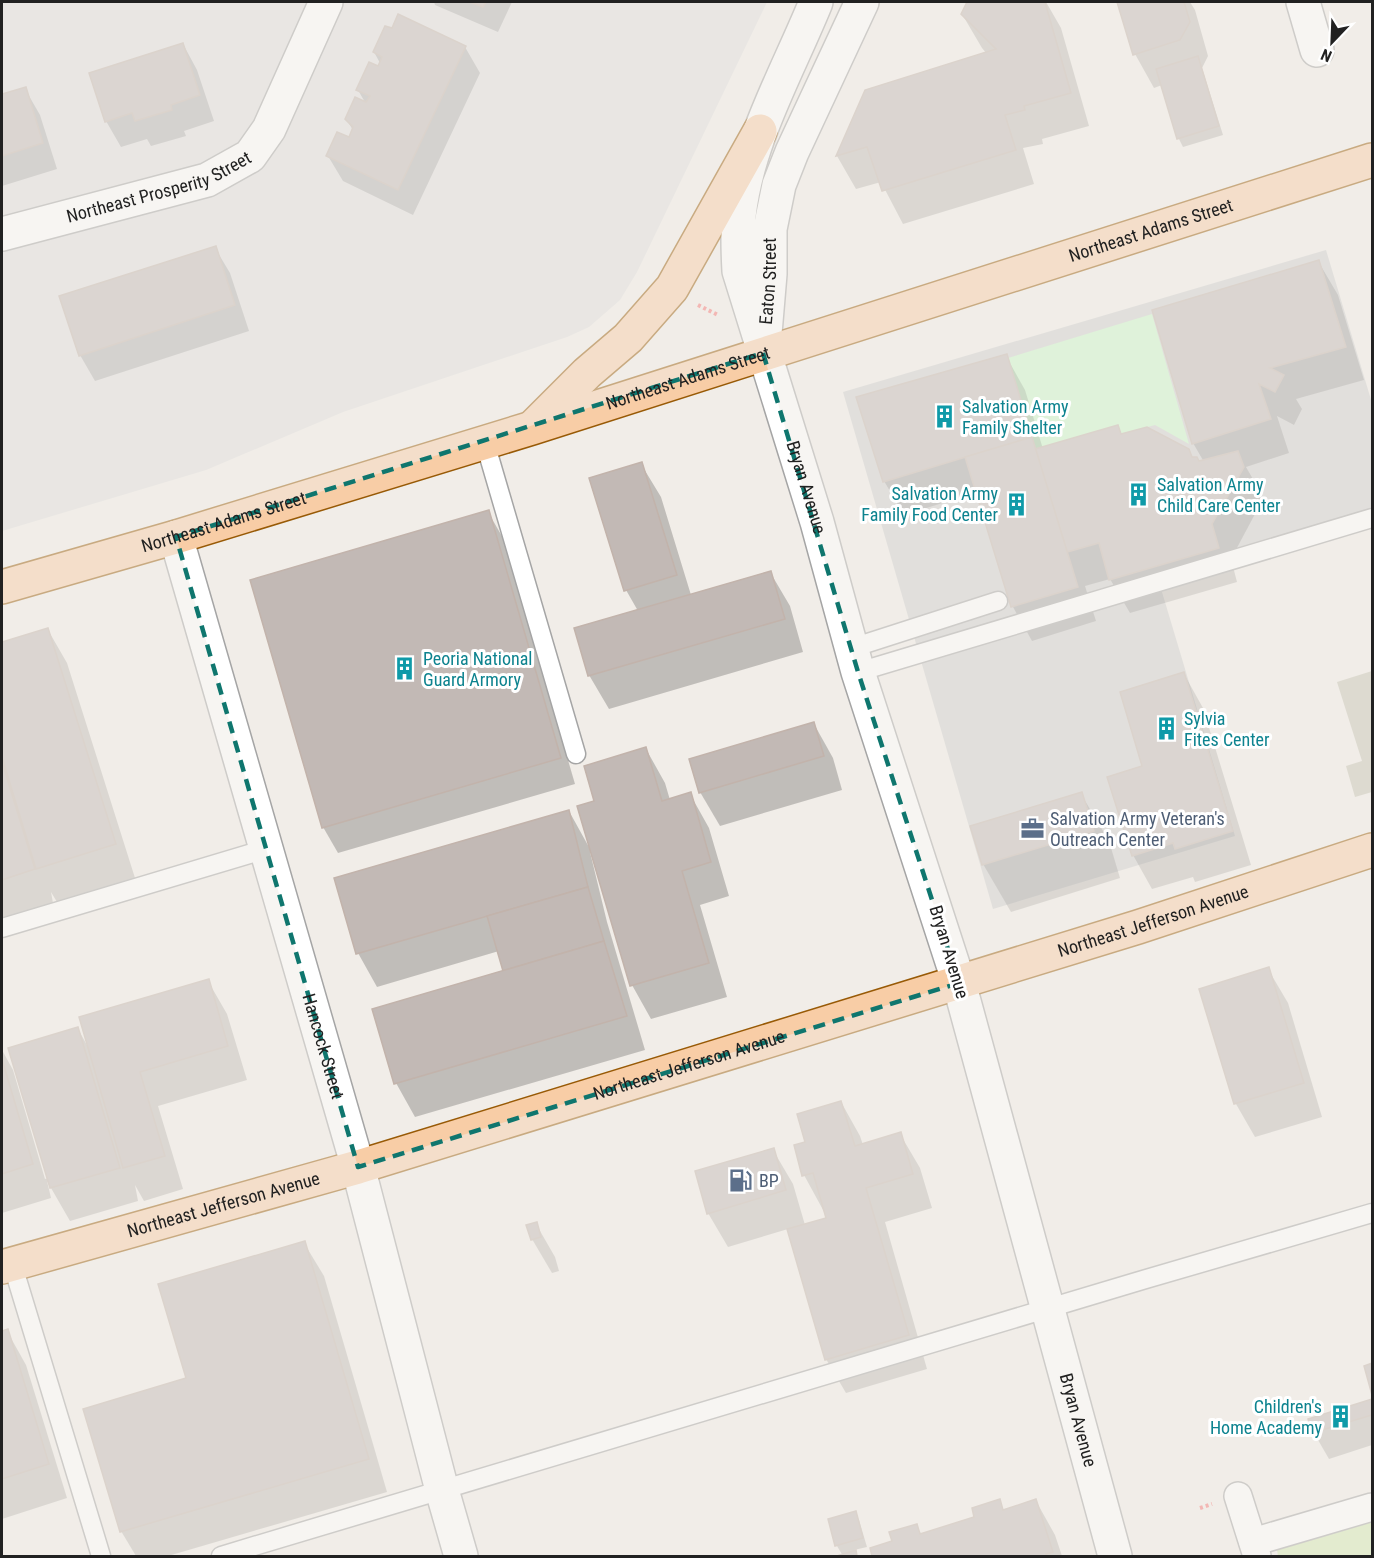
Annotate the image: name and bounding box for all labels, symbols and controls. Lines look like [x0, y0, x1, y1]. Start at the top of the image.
north arrow [1302, 12, 1362, 72]
text: N [1318, 45, 1335, 66]
street label: Northeast Prosperity Street [64, 147, 254, 227]
street label: Northeast Adams Street [1066, 194, 1235, 266]
street label: Eaton Street [755, 238, 780, 325]
street label: Northeast Adams Street [603, 342, 772, 414]
place label: Salvation Army Family Shelter [962, 396, 1069, 438]
building icon: Salvation Army Family Shelter [931, 404, 957, 430]
street label: Bryan Avenue [782, 438, 831, 536]
place label: Salvation Army Child Care Center [1157, 474, 1281, 516]
building icon: Salvation Army Child Care Center [1126, 482, 1152, 508]
place label: Salvation Army Family Food Center [861, 483, 999, 525]
street label: Northeast Adams Street [139, 487, 308, 556]
building icon: Salvation Army Family Food Center [1003, 491, 1029, 517]
place label: Peoria National Guard Armory [423, 648, 532, 690]
building icon: Peoria National Guard Armory [392, 656, 418, 682]
place label: Sylvia Fites Center [1184, 708, 1270, 750]
building icon: Sylvia Fites Center [1153, 716, 1179, 742]
place label: Salvation Army Veteran's Outreach Center [1050, 808, 1225, 850]
office icon: Salvation Army Veteran's Outreach Center [1019, 816, 1045, 842]
street label: Northeast Jefferson Avenue [1055, 880, 1251, 961]
street label: Bryan Avenue [925, 903, 974, 1001]
street label: Hancock Street [298, 991, 349, 1101]
street label: Northeast Jefferson Avenue [591, 1025, 787, 1104]
street label: Northeast Jefferson Avenue [125, 1167, 322, 1241]
fuel station icon: BP [728, 1168, 754, 1194]
place label: BP [759, 1170, 779, 1191]
street label: Bryan Avenue [1056, 1371, 1101, 1469]
place label: Children's Home Academy [1210, 1396, 1322, 1438]
building icon: Children's Home Academy [1327, 1404, 1353, 1430]

